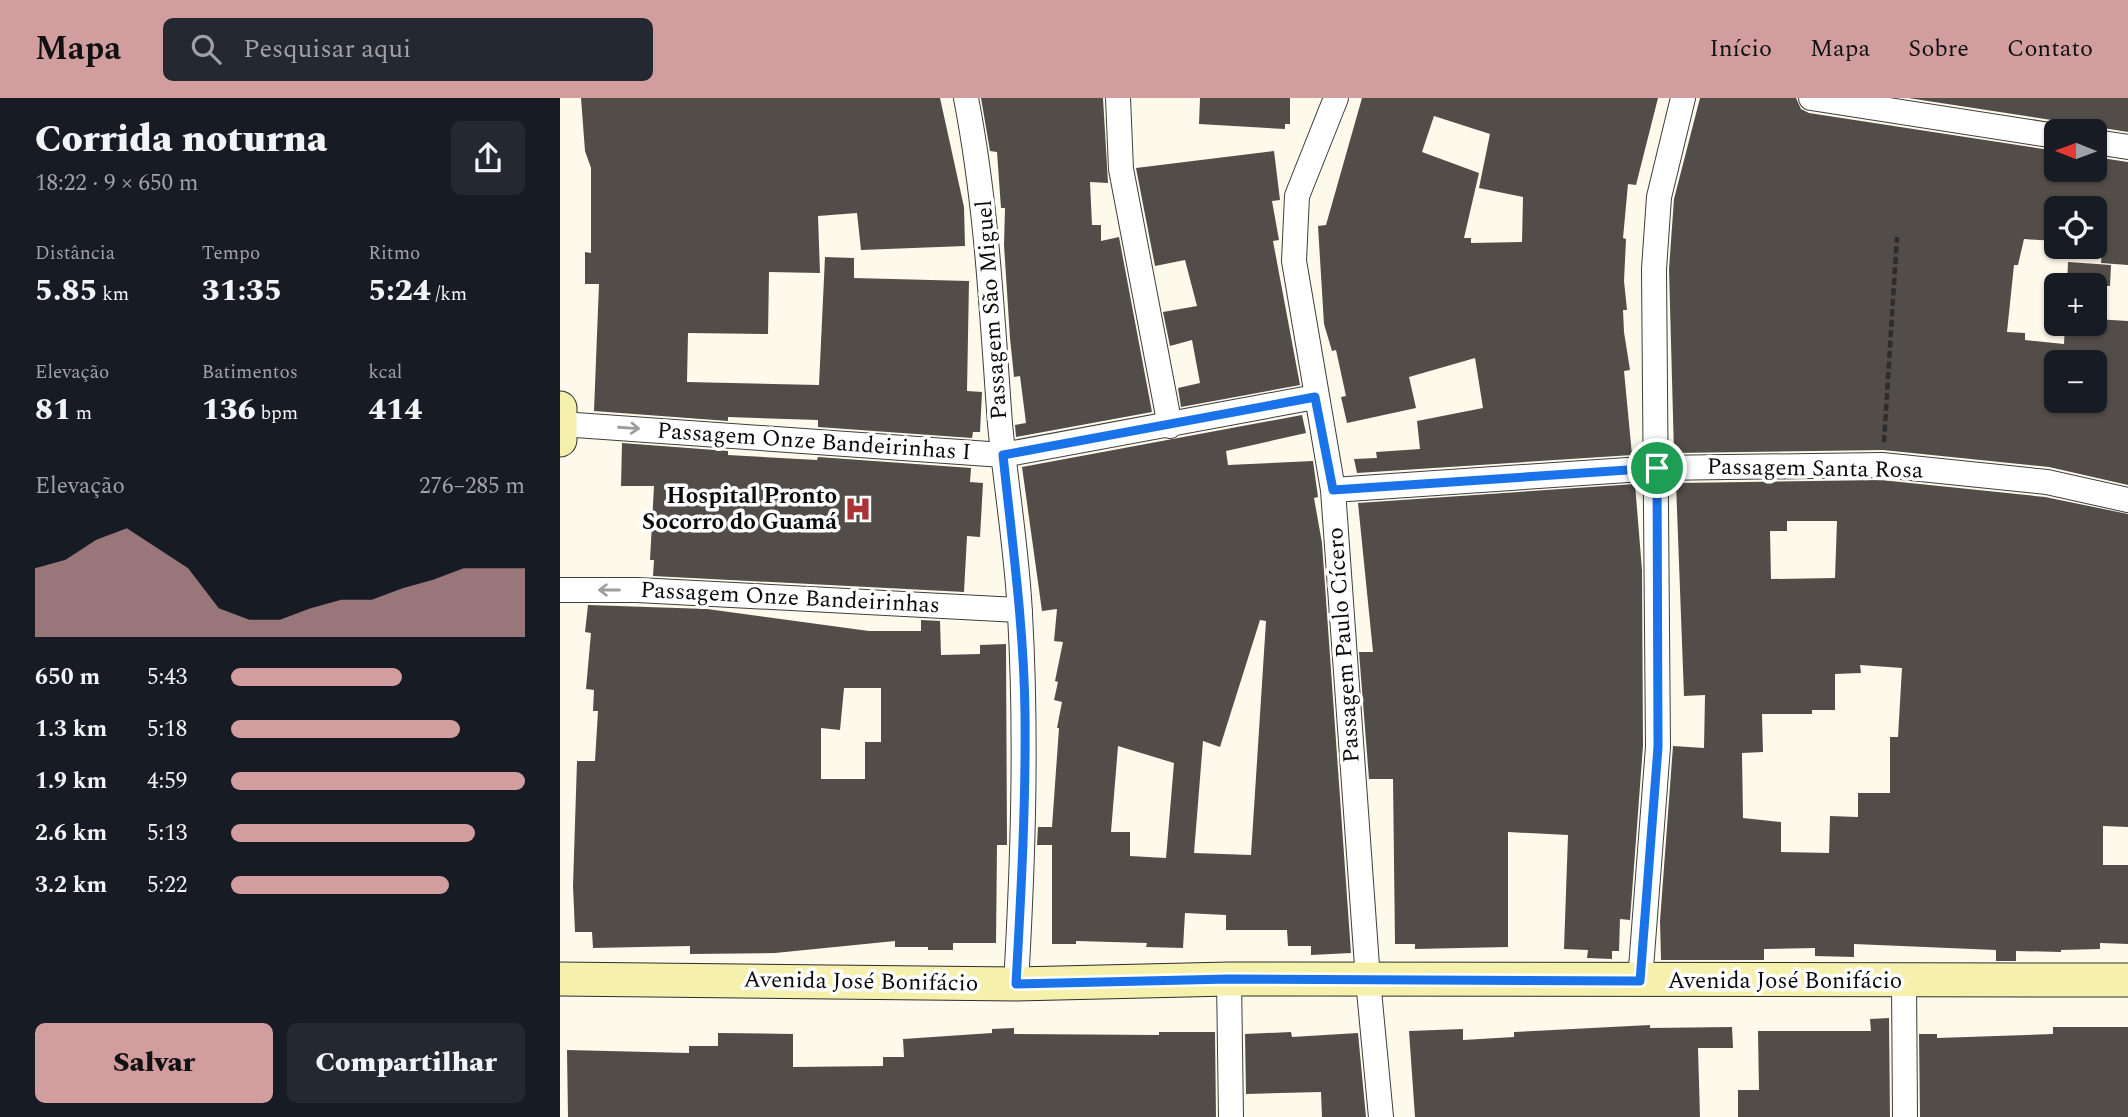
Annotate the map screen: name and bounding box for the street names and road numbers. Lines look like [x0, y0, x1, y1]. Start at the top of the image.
street label: Passagem São Miguel [967, 199, 1017, 421]
street label: Passagem Onze Bandeirinhas I [656, 414, 972, 470]
street label: Passagem Santa Rosa [1706, 450, 1924, 488]
street label: Passagem Paulo Cícero [1318, 526, 1370, 764]
street label: Passagem Onze Bandeirinhas [639, 573, 941, 623]
street label: Avenida José Bonifácio [743, 962, 979, 1002]
street label: Avenida José Bonifácio [1668, 964, 1902, 999]

